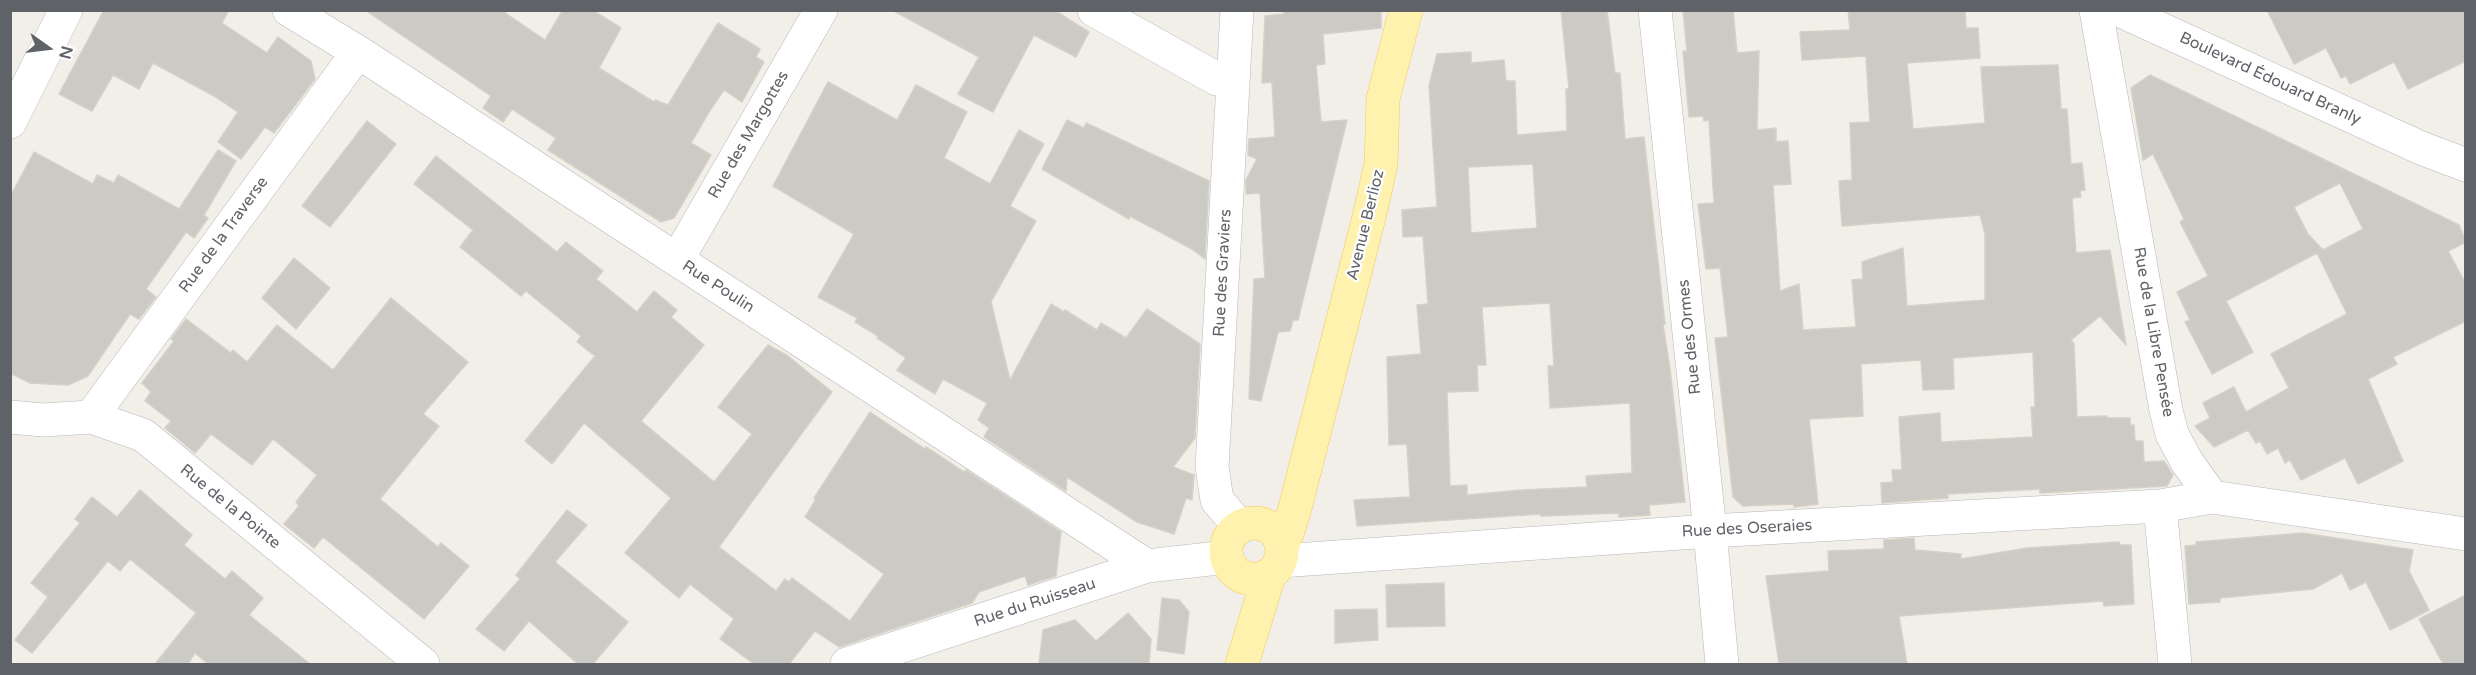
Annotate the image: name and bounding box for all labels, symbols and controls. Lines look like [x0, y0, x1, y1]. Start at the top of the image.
north arrow [18, 18, 78, 78]
street label: Boulevard Édouard Branly [2176, 28, 2364, 130]
text: N [54, 44, 77, 61]
street label: Rue des Margottes [705, 68, 793, 202]
street label: Avenue Berlioz [1343, 168, 1389, 282]
street label: Rue de la Traverse [175, 173, 273, 297]
street label: Rue des Graviers [1210, 209, 1236, 337]
street label: Rue de la Libre Pensée [2129, 245, 2177, 419]
street label: Rue Poulin [678, 257, 758, 317]
street label: Rue des Ormes [1674, 278, 1706, 396]
street label: Rue de la Pointe [176, 461, 284, 553]
street label: Rue des Oseraies [1681, 516, 1813, 542]
street label: Rue du Ruisseau [972, 574, 1098, 632]

